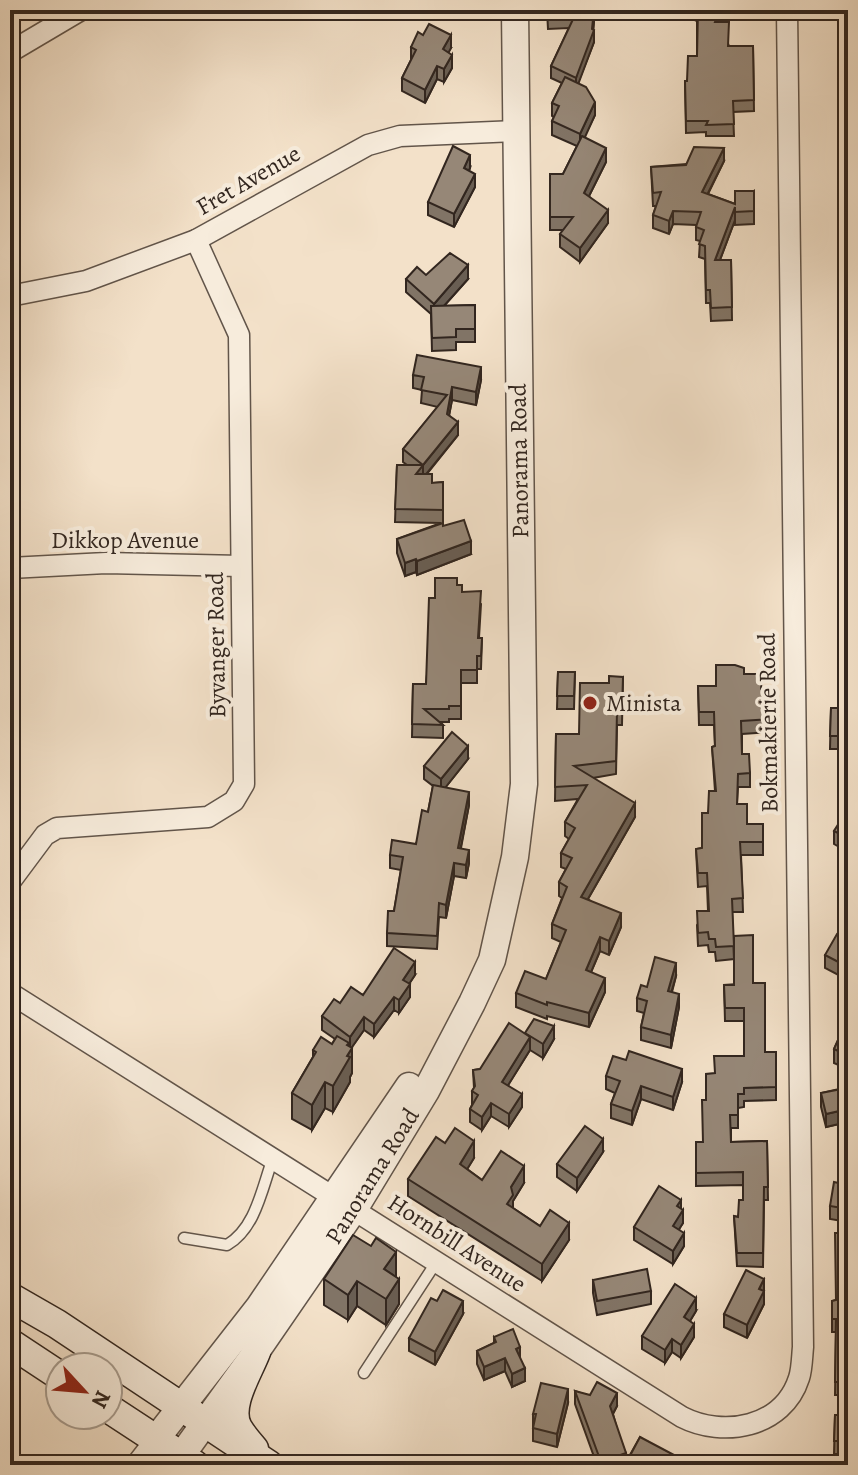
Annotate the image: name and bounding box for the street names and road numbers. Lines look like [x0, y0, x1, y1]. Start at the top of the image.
street label: Fret Avenue [190, 137, 306, 223]
street label: Panorama Road [502, 383, 536, 539]
street label: Dikkop Avenue [51, 524, 199, 556]
street label: Byvanger Road [199, 572, 233, 718]
street label: Bokmakierie Road [750, 633, 786, 813]
street label: Panorama Road [317, 1102, 427, 1250]
street label: Hornbill Avenue [382, 1186, 532, 1300]

